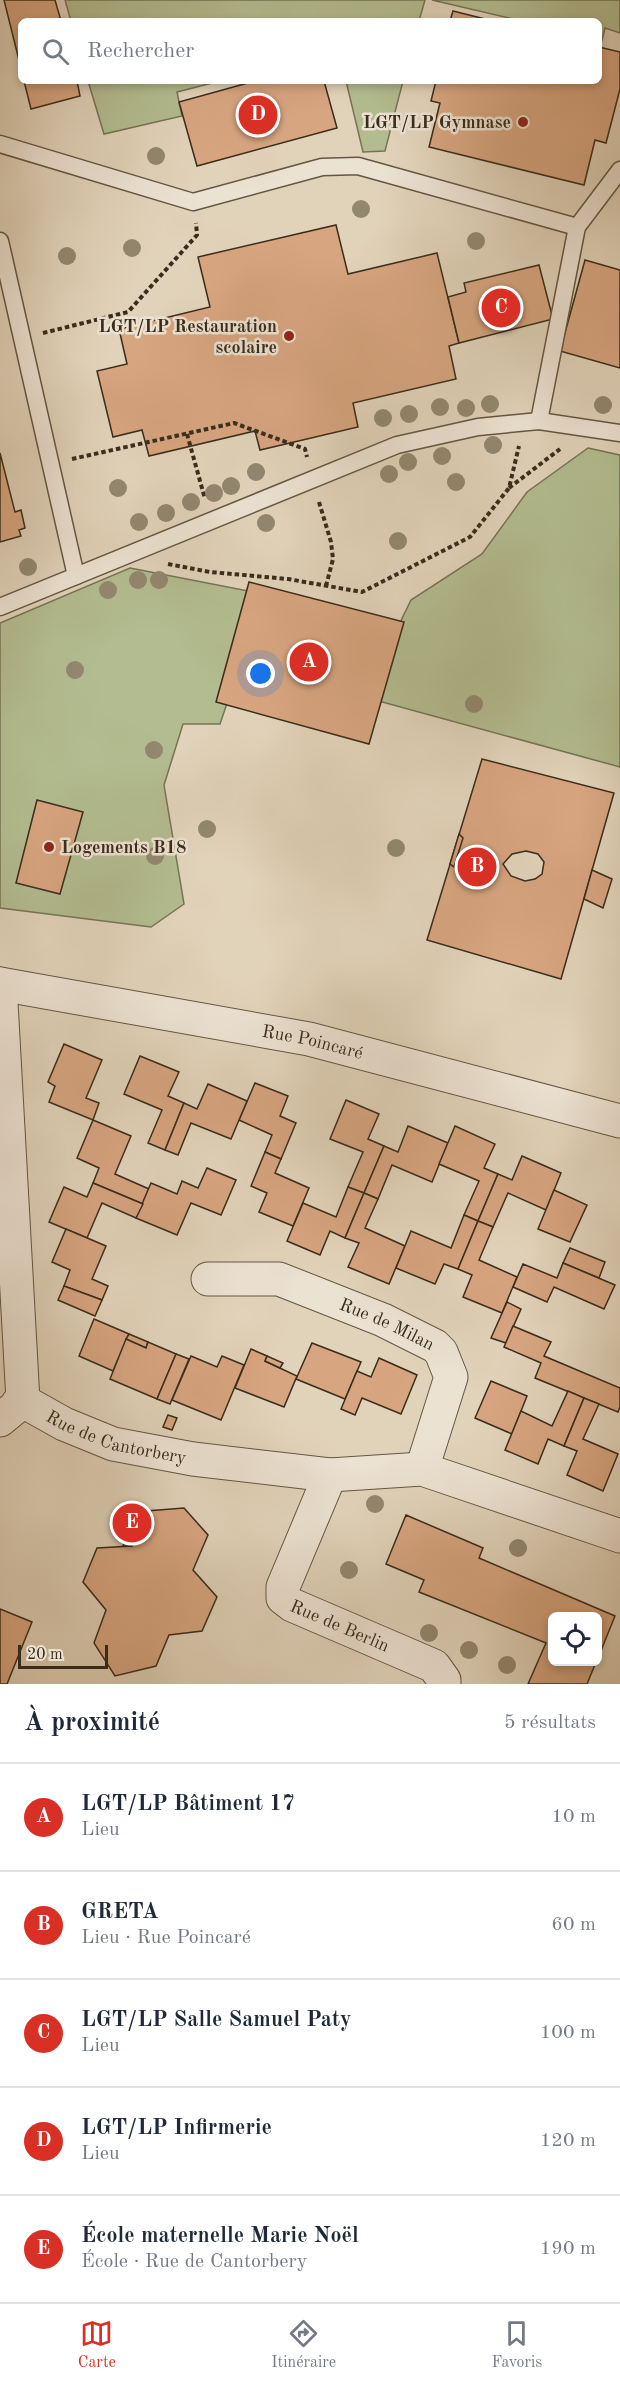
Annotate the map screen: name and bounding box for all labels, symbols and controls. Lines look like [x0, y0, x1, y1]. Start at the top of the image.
search box [18, 18, 602, 84]
icon: search [39, 35, 72, 68]
text: Rechercher [87, 40, 194, 62]
pin: D [238, 92, 278, 138]
place label: LGT/LP Gymnase [363, 114, 511, 132]
marker: LGT/LP Gymnase [516, 115, 530, 129]
pin: C [482, 286, 520, 330]
place label: LGT/LP Restauration scolaire [98, 318, 277, 357]
marker: LGT/LP Restauration scolaire [282, 329, 296, 343]
pin: A [290, 640, 328, 684]
your location [246, 659, 275, 688]
place label: Logements B18 [61, 839, 187, 857]
marker: Logements B18 [42, 840, 56, 854]
pin: B [458, 844, 496, 890]
street label: Rue Poincaré [261, 1023, 365, 1063]
street label: Rue de Milan [337, 1296, 437, 1354]
street label: Rue de Cantorbery [43, 1408, 188, 1468]
pin: E [112, 1500, 152, 1546]
street label: Rue de Berlin [287, 1597, 392, 1656]
map controls [548, 1612, 602, 1666]
button: locate [548, 1612, 602, 1666]
scale bar [18, 1642, 108, 1670]
text: 20 m [27, 1647, 63, 1663]
text: À proximité [24, 1710, 160, 1736]
text: 5 résultats [504, 1713, 596, 1733]
text: LGT/LP Bâtiment 17 [81, 1793, 295, 1815]
text: A [36, 1807, 51, 1827]
text: 10 m [551, 1807, 596, 1827]
text: Lieu [81, 1820, 120, 1840]
text: GRETA [81, 1901, 158, 1923]
text: B [36, 1915, 51, 1935]
text: 60 m [551, 1915, 596, 1935]
text: Lieu · Rue Poincaré [81, 1928, 251, 1948]
text: LGT/LP Salle Samuel Paty [81, 2009, 352, 2031]
text: C [37, 2023, 50, 2043]
text: 100 m [540, 2023, 596, 2043]
text: Lieu [81, 2036, 120, 2056]
text: LGT/LP Infirmerie [81, 2117, 272, 2139]
text: D [36, 2131, 51, 2151]
text: 120 m [540, 2131, 596, 2151]
text: Lieu [81, 2144, 120, 2164]
text: École maternelle Marie Noël [81, 2225, 359, 2247]
text: E [37, 2239, 50, 2259]
text: 190 m [540, 2239, 596, 2259]
text: École · Rue de Cantorbery [81, 2252, 307, 2272]
tab: Carte [78, 2317, 116, 2373]
tab: Itinéraire [271, 2317, 336, 2373]
tab: Favoris [492, 2317, 542, 2373]

